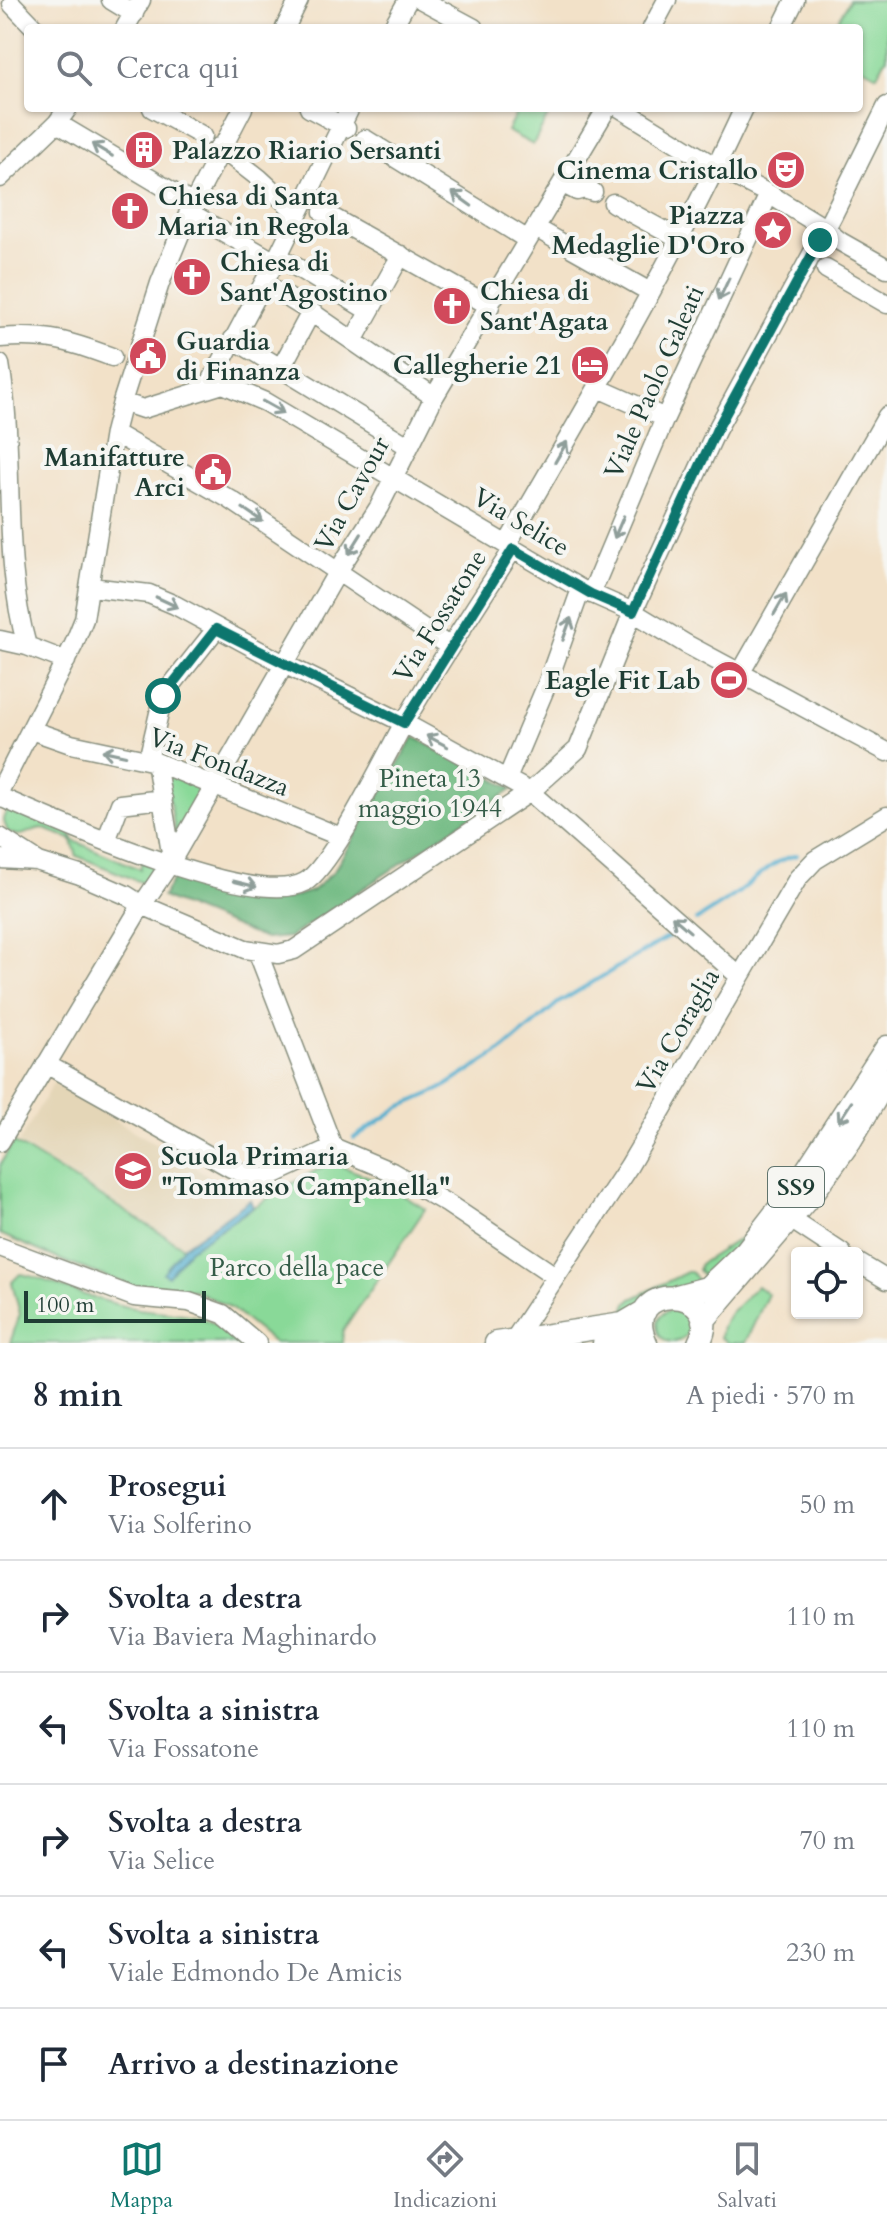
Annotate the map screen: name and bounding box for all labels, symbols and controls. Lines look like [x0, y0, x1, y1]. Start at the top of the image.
search box [24, 24, 863, 112]
icon: search [52, 46, 96, 90]
text: Cerca qui [116, 48, 239, 89]
building icon: Palazzo Riario Sersanti [123, 129, 165, 171]
place label: Palazzo Riario Sersanti [172, 133, 441, 168]
one-way arrow [91, 142, 114, 158]
theatre icon: Cinema Cristallo [765, 149, 807, 191]
place label: Cinema Cristallo [556, 153, 758, 188]
place label: Chiesa di Santa Maria in Regola [158, 179, 349, 244]
church icon: Chiesa di Santa Maria in Regola [109, 190, 151, 232]
one-way arrow [451, 191, 473, 207]
place label: Piazza Medaglie D'Oro [551, 198, 745, 263]
place icon: Piazza Medaglie D'Oro [752, 209, 794, 251]
route end [802, 222, 838, 258]
place label: Chiesa di Sant'Agostino [220, 245, 388, 310]
church icon: Chiesa di Sant'Agostino [171, 256, 213, 298]
place label: Chiesa di Sant'Agata [480, 274, 608, 339]
one-way arrow [716, 277, 731, 301]
street label: Viale Paolo Galeati [596, 280, 712, 484]
church icon: Chiesa di Sant'Agata [431, 285, 473, 327]
place label: Guardia di Finanza [176, 324, 300, 389]
public building icon: Guardia di Finanza [127, 335, 169, 377]
hotel icon: Callegherie 21 [569, 344, 611, 386]
place label: Callegherie 21 [393, 348, 562, 383]
one-way arrow [261, 400, 284, 416]
street label: Via Cavour [306, 430, 398, 558]
place label: Manifatture Arci [44, 440, 185, 505]
one-way arrow [553, 441, 569, 464]
public building icon: Manifatture Arci [192, 451, 234, 493]
street label: Via Selice [466, 479, 576, 565]
one-way arrow [242, 507, 264, 523]
one-way arrow [610, 514, 625, 539]
one-way arrow [347, 532, 363, 555]
street label: Via Fossatone [385, 543, 495, 689]
one-way arrow [772, 593, 788, 616]
one-way arrow [154, 595, 178, 610]
one-way arrow [561, 617, 575, 642]
sports icon: Eagle Fit Lab [708, 659, 750, 701]
place label: Eagle Fit Lab [545, 663, 701, 698]
route start [145, 678, 181, 714]
street label: Via Fondazza [144, 719, 294, 805]
one-way arrow [426, 733, 450, 749]
one-way arrow [102, 745, 128, 760]
park label: Pineta 13 maggio 1944 [358, 761, 502, 826]
one-way arrow [231, 877, 257, 892]
one-way arrow [671, 916, 691, 934]
street label: Via Coraglia [628, 962, 728, 1100]
one-way arrow [836, 1101, 853, 1123]
place label: Scuola Primaria "Tommaso Campanella" [161, 1139, 451, 1204]
school or university icon: Scuola Primaria "Tommaso Campanella" [112, 1150, 154, 1192]
road number: SS9 [768, 1167, 824, 1207]
map controls [791, 1247, 863, 1319]
button: locate [791, 1247, 863, 1319]
park label: Parco della pace [210, 1250, 384, 1285]
scale bar [24, 1287, 206, 1323]
text: 100 m [36, 1290, 94, 1320]
text: 8 min [32, 1372, 123, 1418]
text: A piedi · 570 m [686, 1378, 855, 1413]
text: Prosegui [108, 1466, 227, 1507]
icon: ahead [32, 1482, 76, 1526]
text: 50 m [799, 1487, 855, 1522]
text: Via Solferino [108, 1507, 252, 1542]
text: Svolta a destra [108, 1578, 302, 1619]
icon: right [32, 1594, 76, 1638]
text: 110 m [786, 1599, 855, 1634]
text: Via Baviera Maghinardo [108, 1619, 377, 1654]
text: Svolta a sinistra [108, 1690, 320, 1731]
icon: left [32, 1706, 76, 1750]
text: 110 m [786, 1711, 855, 1746]
text: Via Fossatone [108, 1731, 259, 1766]
text: Svolta a destra [108, 1802, 302, 1843]
icon: right [32, 1818, 76, 1862]
text: 70 m [799, 1823, 855, 1858]
text: Via Selice [108, 1843, 215, 1878]
text: Svolta a sinistra [108, 1914, 320, 1955]
icon: left [32, 1930, 76, 1974]
text: 230 m [786, 1935, 855, 1970]
text: Viale Edmondo De Amicis [108, 1955, 402, 1990]
icon: arrive [32, 2042, 76, 2086]
text: Arrivo a destinazione [108, 2044, 399, 2085]
tab: Mappa [110, 2137, 173, 2215]
tab: Indicazioni [393, 2137, 497, 2215]
tab: Salvati [717, 2137, 777, 2215]

